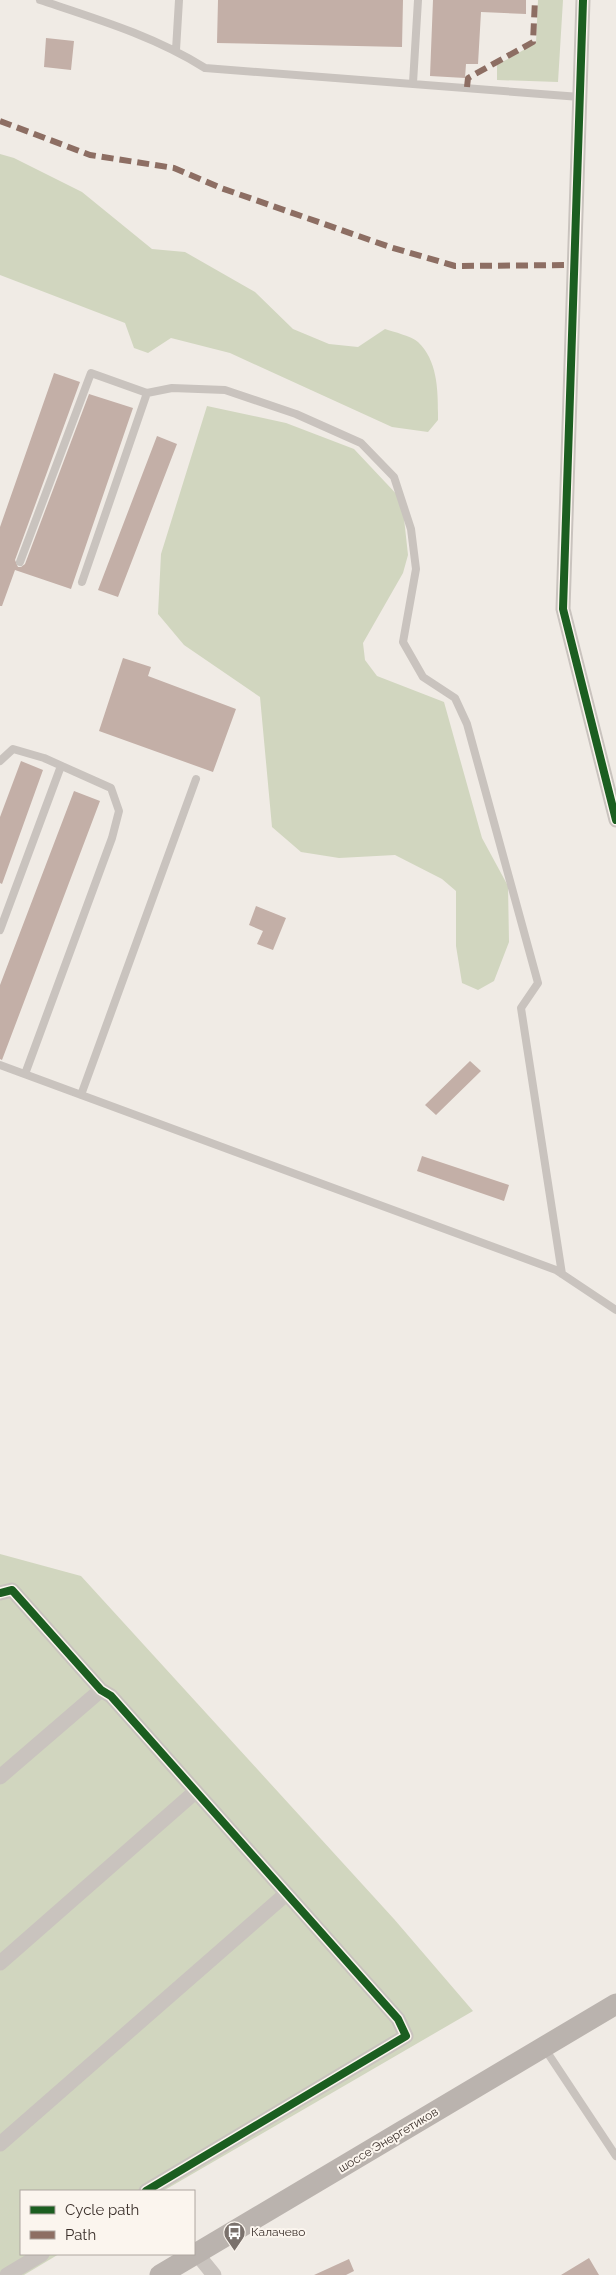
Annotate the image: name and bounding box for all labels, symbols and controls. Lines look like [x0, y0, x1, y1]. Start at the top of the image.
street label: шоссе Энергетиков [335, 2105, 441, 2175]
legend [20, 2190, 195, 2255]
text: Cycle path [65, 2201, 139, 2219]
bus stop icon: Калачево [223, 2220, 247, 2251]
place label: Калачево [251, 2225, 305, 2239]
text: Path [65, 2226, 96, 2244]

